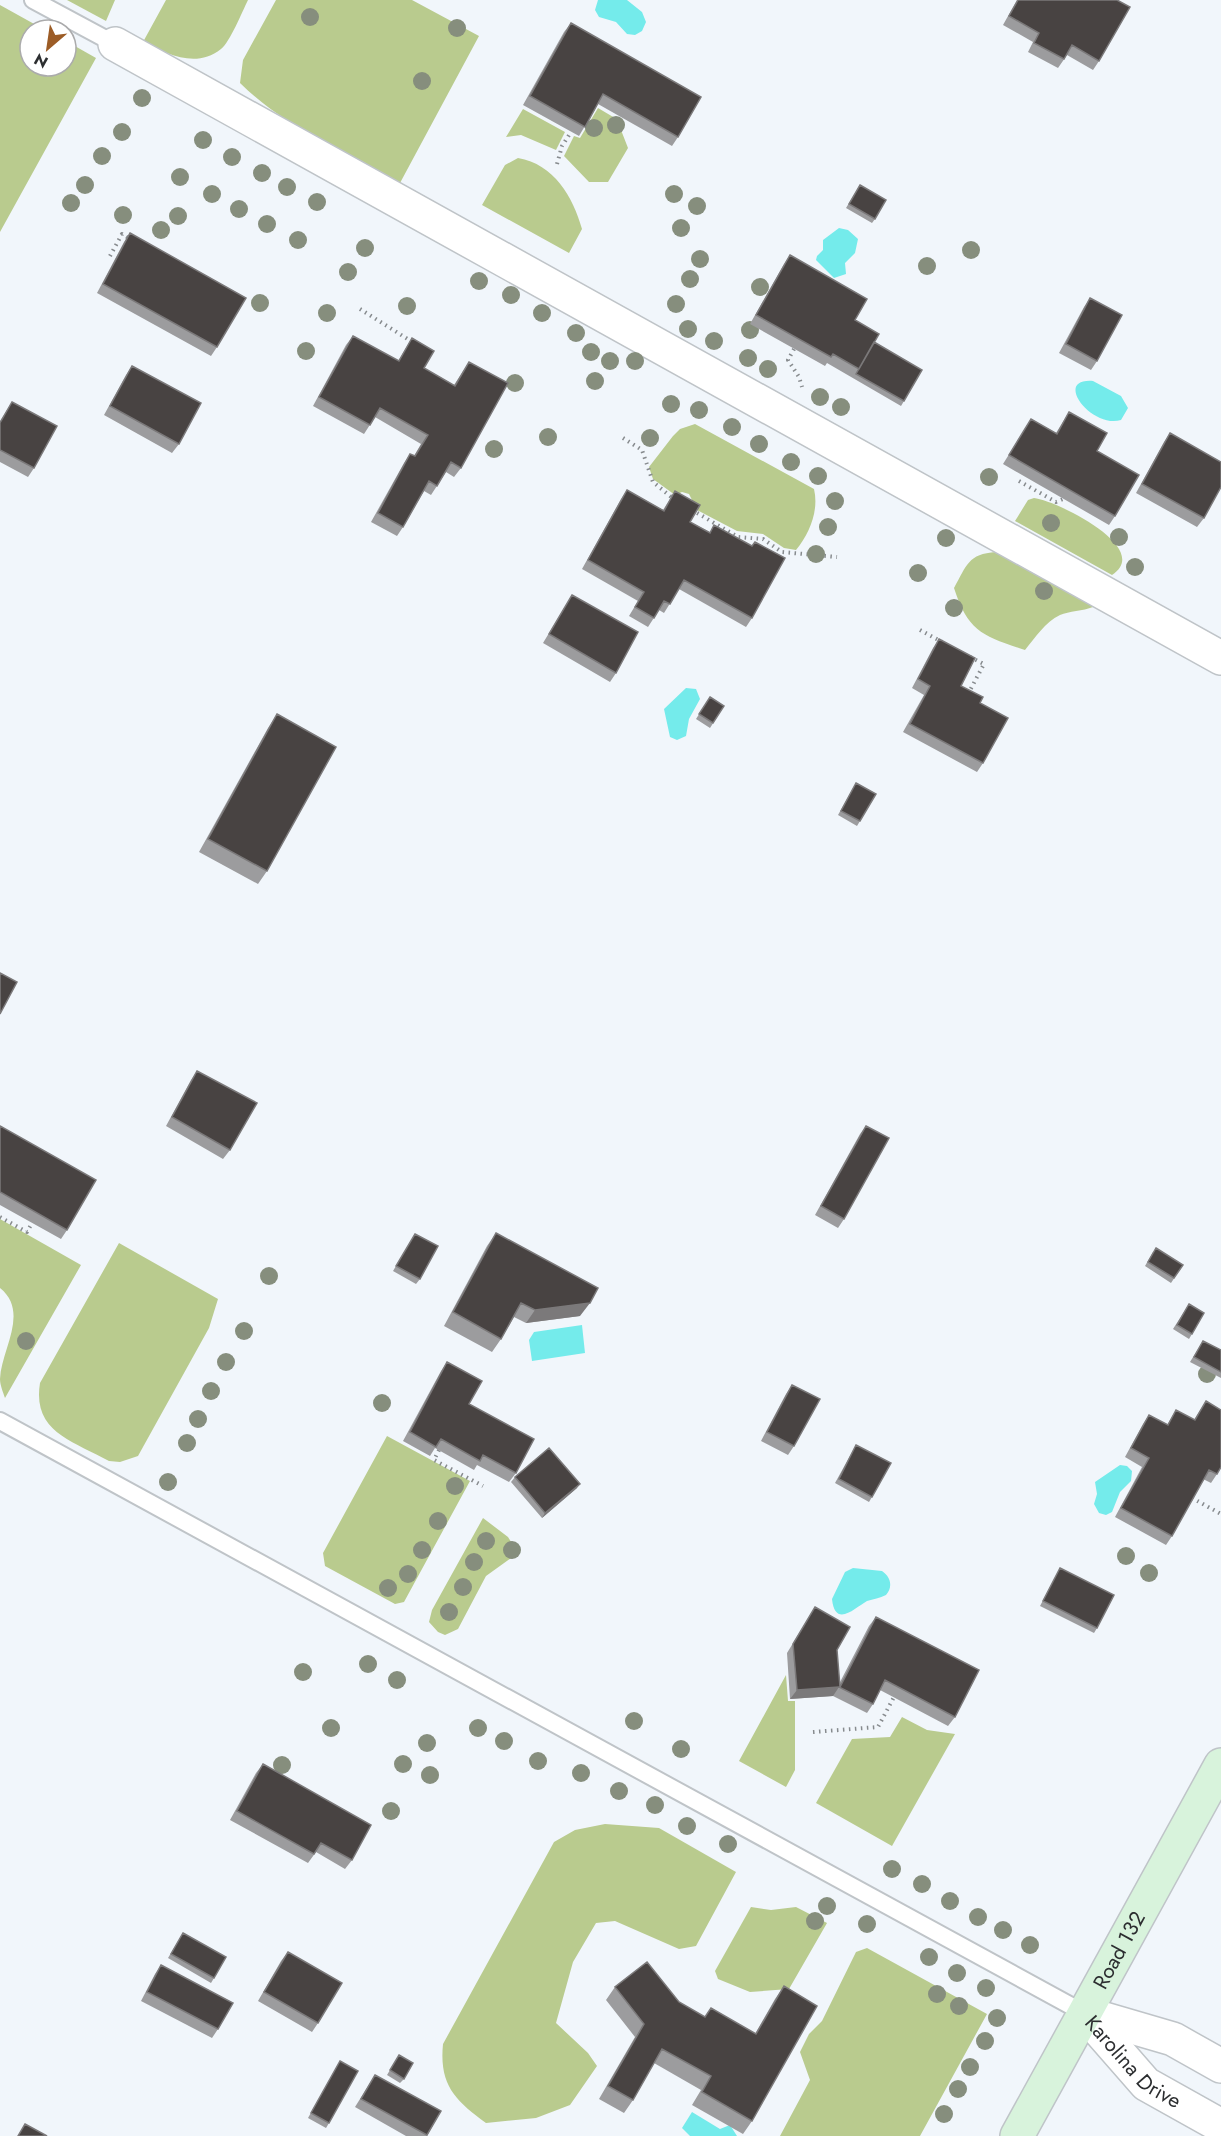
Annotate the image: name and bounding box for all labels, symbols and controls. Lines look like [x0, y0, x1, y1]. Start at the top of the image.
north arrow [18, 18, 78, 78]
text: N [30, 48, 52, 74]
street label: Road 132 [1086, 1906, 1153, 1994]
street label: Karolina Drive [1078, 2009, 1187, 2116]

